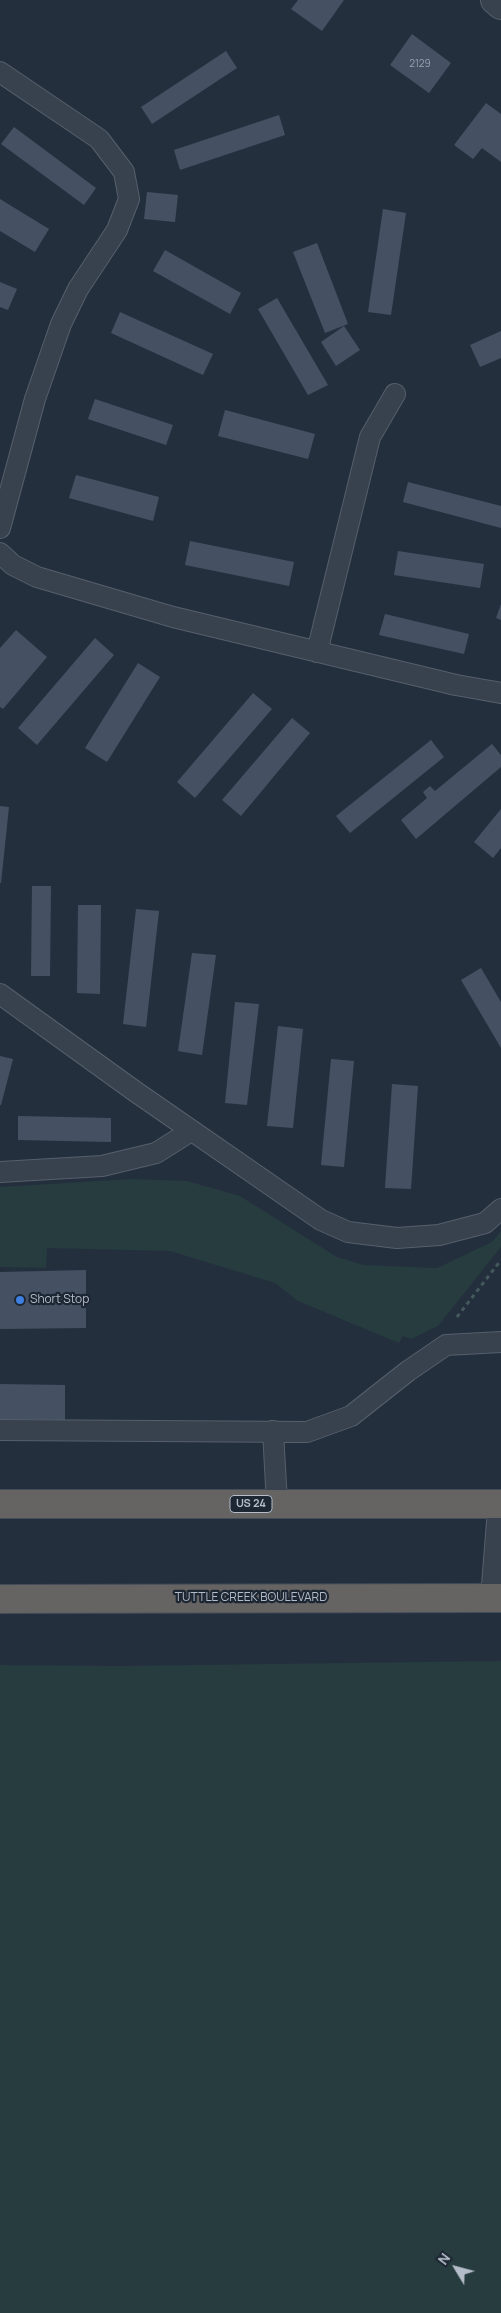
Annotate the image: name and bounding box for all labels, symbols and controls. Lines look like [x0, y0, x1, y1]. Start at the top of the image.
house number: 2129 [409, 58, 431, 70]
place label: Short Stop [30, 1293, 89, 1307]
marker: Short Stop [14, 1294, 26, 1306]
road number: US 24 [230, 1496, 272, 1512]
street label: TUTTLE CREEK BOULEVARD [175, 1591, 327, 1605]
north arrow [431, 2243, 481, 2293]
text: N [433, 2249, 454, 2268]

